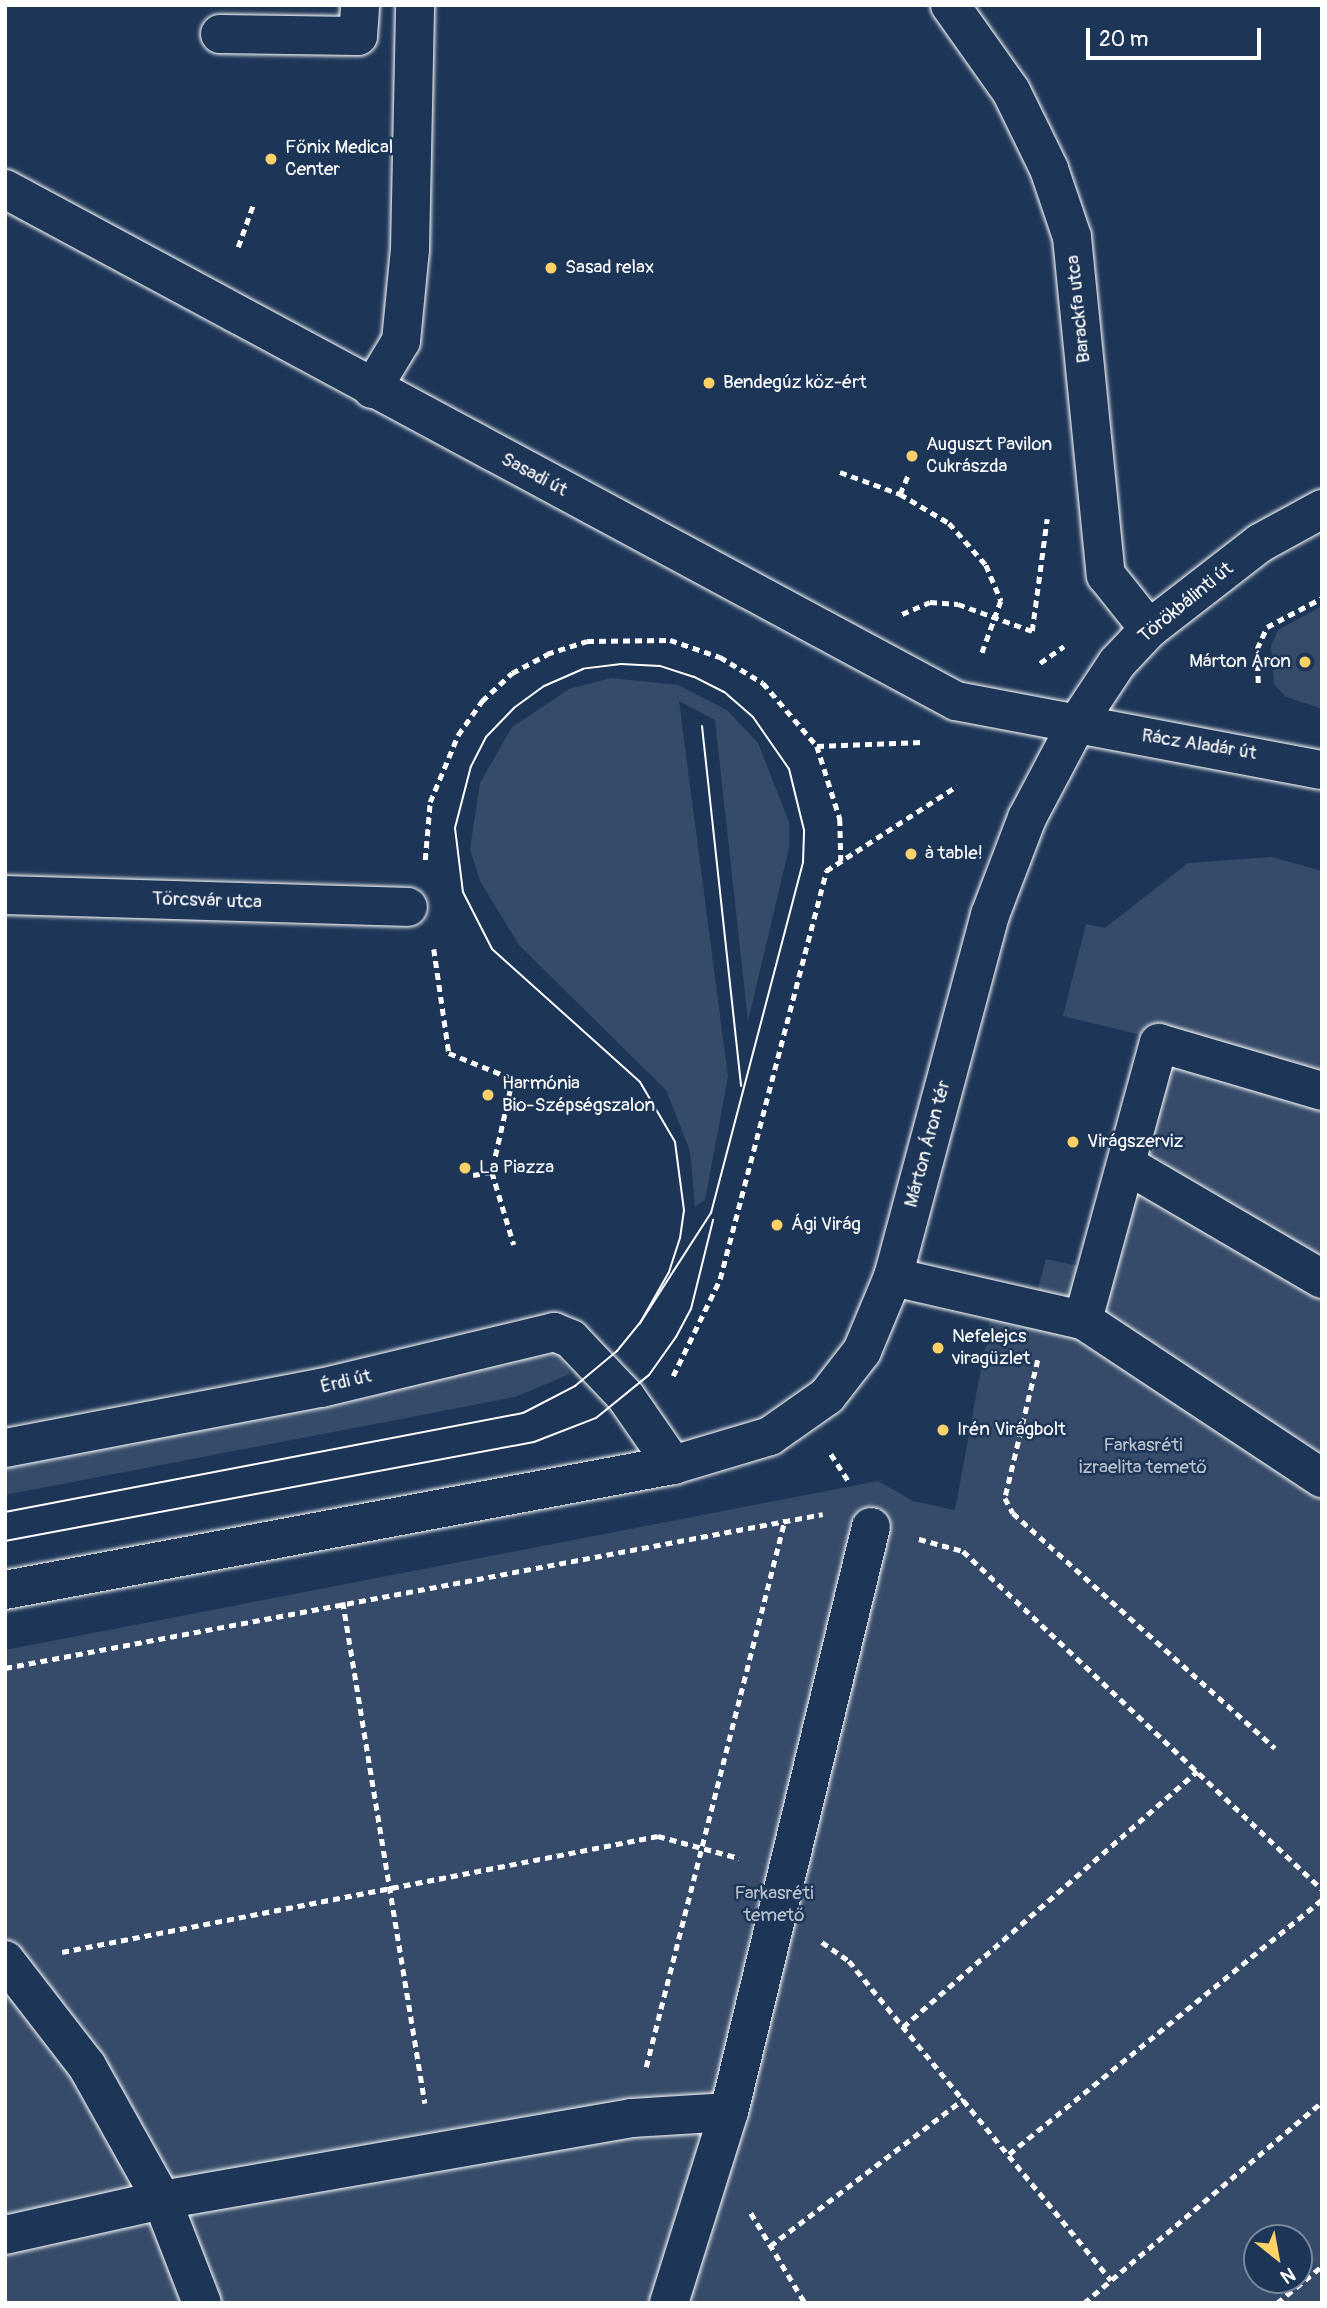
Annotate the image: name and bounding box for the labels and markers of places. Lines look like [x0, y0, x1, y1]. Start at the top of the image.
place label: Főnix Medical Center [285, 137, 393, 181]
marker: Főnix Medical Center [263, 151, 279, 167]
place label: Sasad relax [565, 257, 654, 279]
marker: Sasad relax [543, 260, 559, 276]
place label: Bendegúz köz-ért [723, 372, 867, 394]
marker: Bendegúz köz-ért [701, 375, 717, 391]
place label: Auguszt Pavilon Cukrászda [926, 434, 1052, 478]
marker: Auguszt Pavilon Cukrászda [904, 448, 920, 464]
place label: Márton Áron [1189, 651, 1291, 673]
marker: Márton Áron [1297, 654, 1313, 670]
place label: à table! [925, 843, 983, 865]
marker: à table! [903, 846, 919, 862]
place label: Harmónia Bio-Szépségszalon [502, 1073, 655, 1117]
marker: Harmónia Bio-Szépségszalon [480, 1087, 496, 1103]
place label: Virágszerviz [1087, 1131, 1183, 1153]
marker: Virágszerviz [1065, 1134, 1081, 1150]
place label: La Piazza [479, 1157, 554, 1179]
marker: La Piazza [457, 1160, 473, 1176]
place label: Ági Virág [791, 1214, 861, 1236]
marker: Ági Virág [769, 1217, 785, 1233]
place label: Nefelejcs viragüzlet [952, 1326, 1030, 1370]
marker: Nefelejcs viragüzlet [930, 1340, 946, 1356]
place label: Irén Virágbolt [957, 1419, 1066, 1441]
marker: Irén Virágbolt [935, 1422, 951, 1438]

